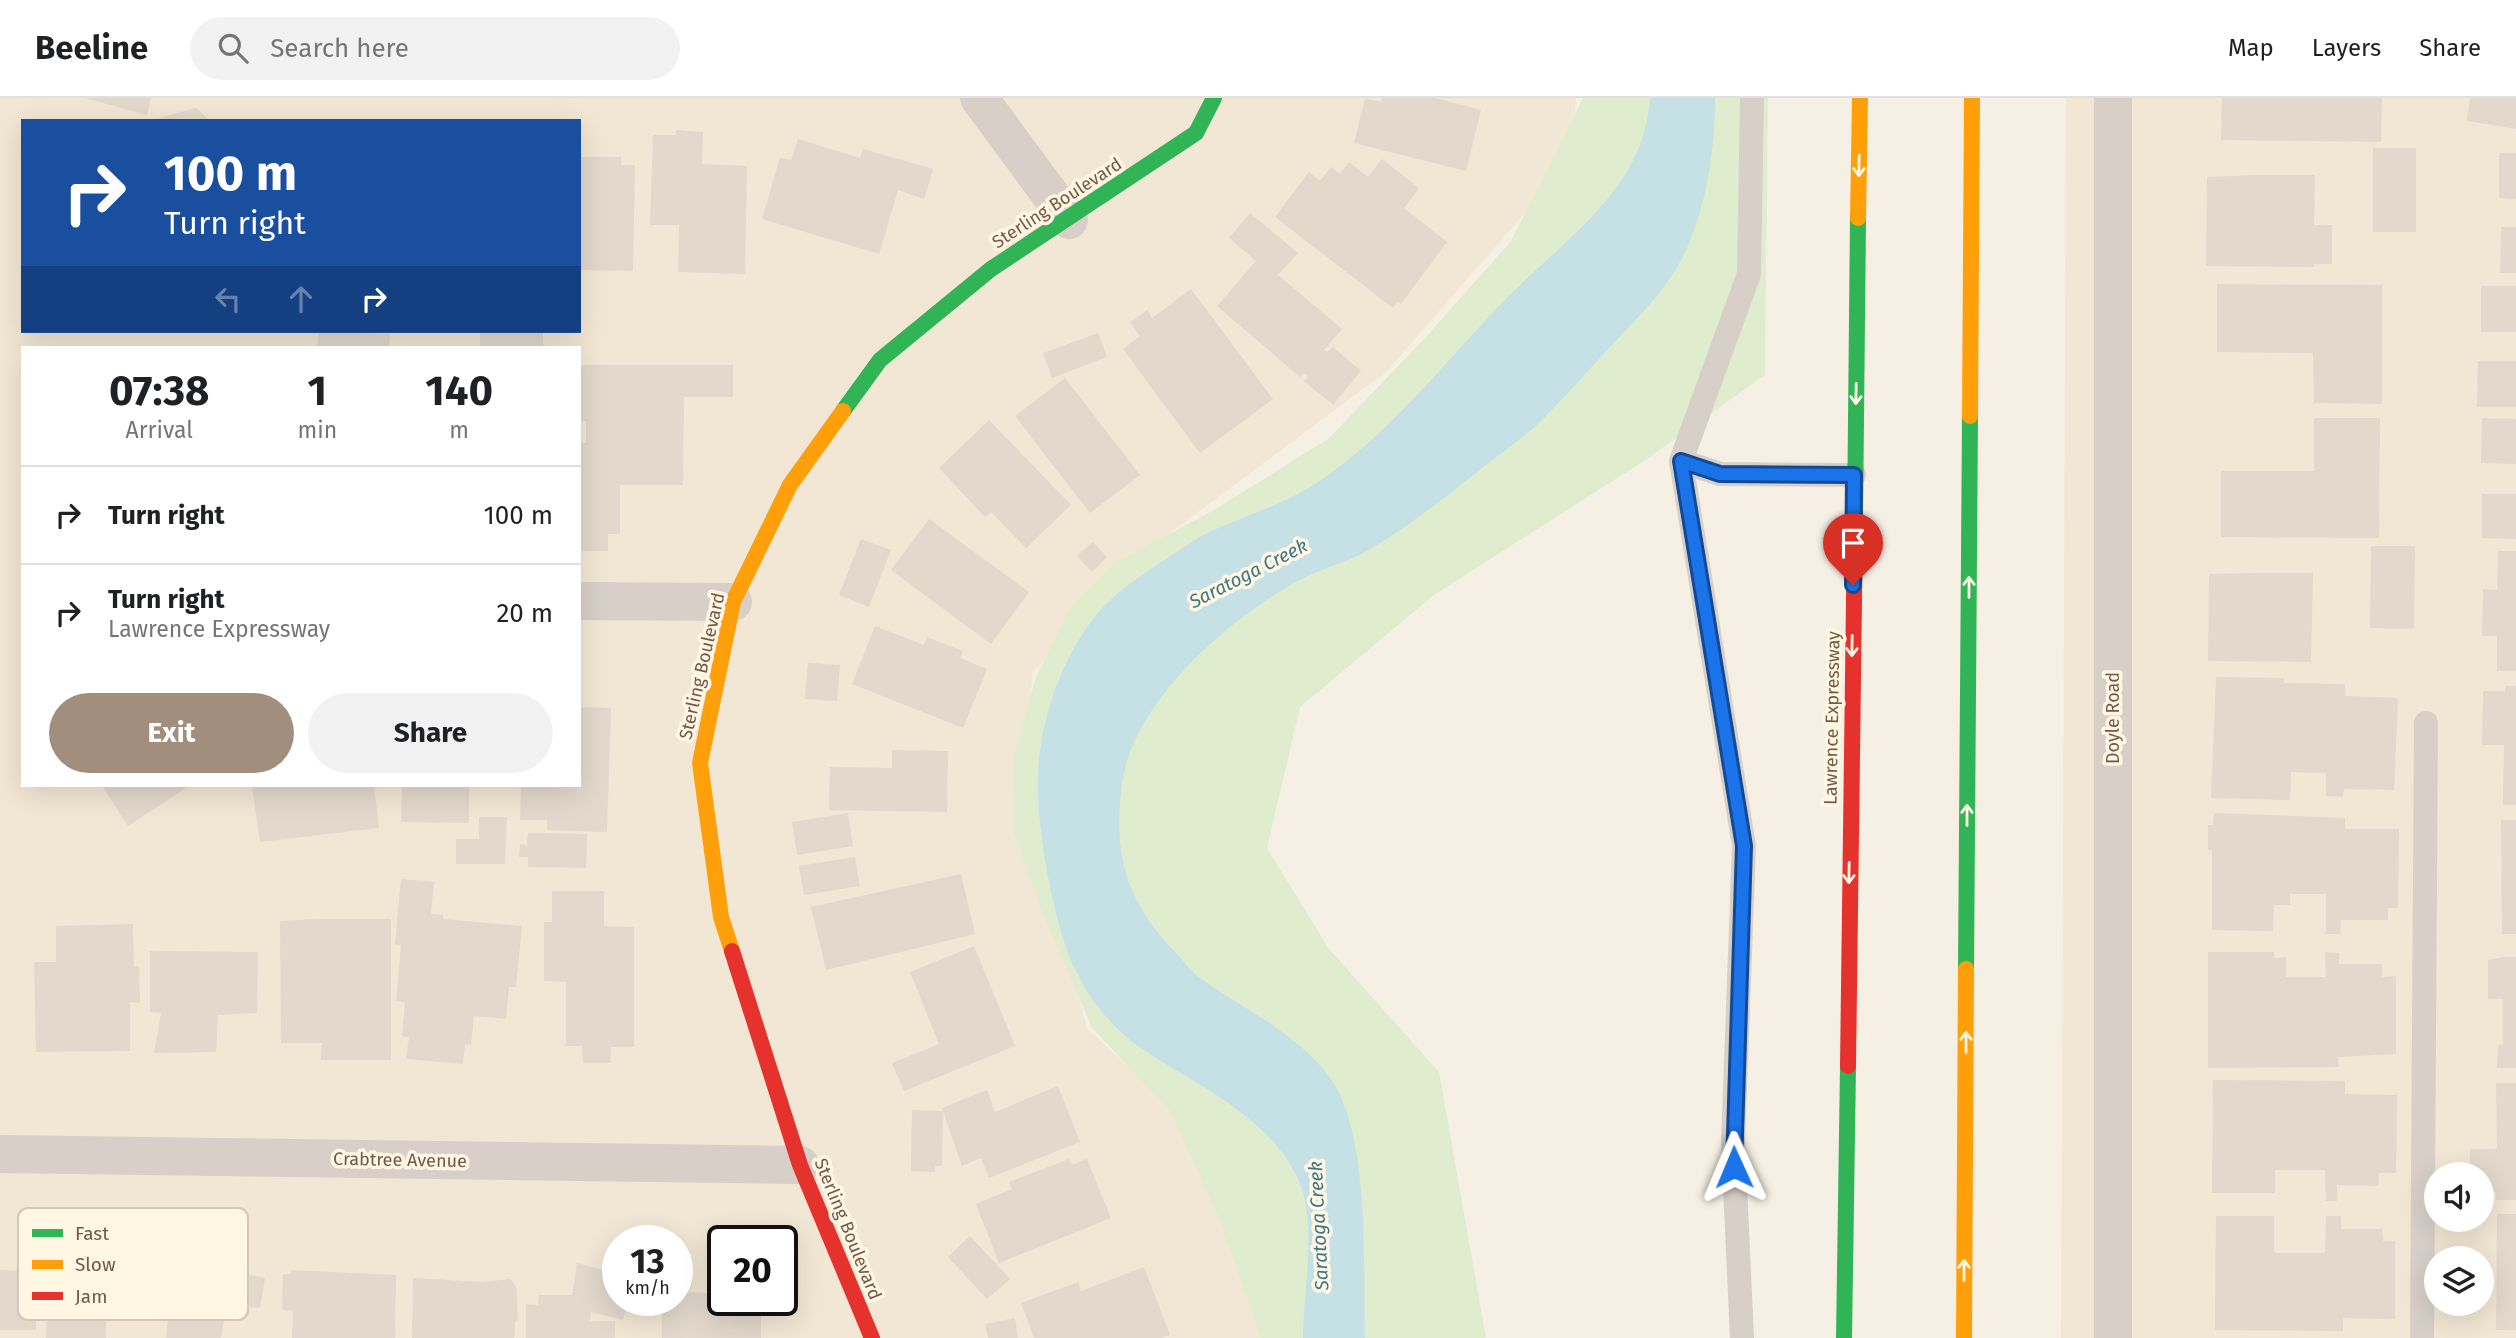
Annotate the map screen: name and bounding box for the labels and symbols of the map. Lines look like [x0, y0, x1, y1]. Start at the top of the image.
street label: Sterling Boulevard [988, 153, 1126, 253]
one-way arrow [1853, 154, 1866, 177]
one-way arrow [1849, 382, 1862, 405]
pin [1823, 513, 1883, 585]
water label: Saratoga Creek [1184, 534, 1311, 614]
one-way arrow [1962, 576, 1975, 599]
street label: Sterling Boulevard [674, 590, 730, 742]
street label: Lawrence Expressway [1819, 631, 1845, 805]
one-way arrow [1845, 634, 1859, 657]
street label: Doyle Road [2102, 672, 2124, 764]
one-way arrow [1960, 804, 1974, 827]
one-way arrow [1842, 861, 1856, 884]
one-way arrow [1959, 1031, 1972, 1054]
position arrow [1697, 1130, 1771, 1204]
street label: Crabtree Avenue [333, 1148, 467, 1172]
street label: Sterling Boulevard [810, 1155, 886, 1303]
water label: Saratoga Creek [1304, 1161, 1333, 1292]
legend [18, 1208, 248, 1320]
text: Fast [75, 1222, 109, 1245]
speed limit sign: 20 [707, 1225, 798, 1316]
text: Slow [75, 1253, 116, 1276]
one-way arrow [1957, 1259, 1971, 1282]
text: Jam [75, 1285, 107, 1308]

